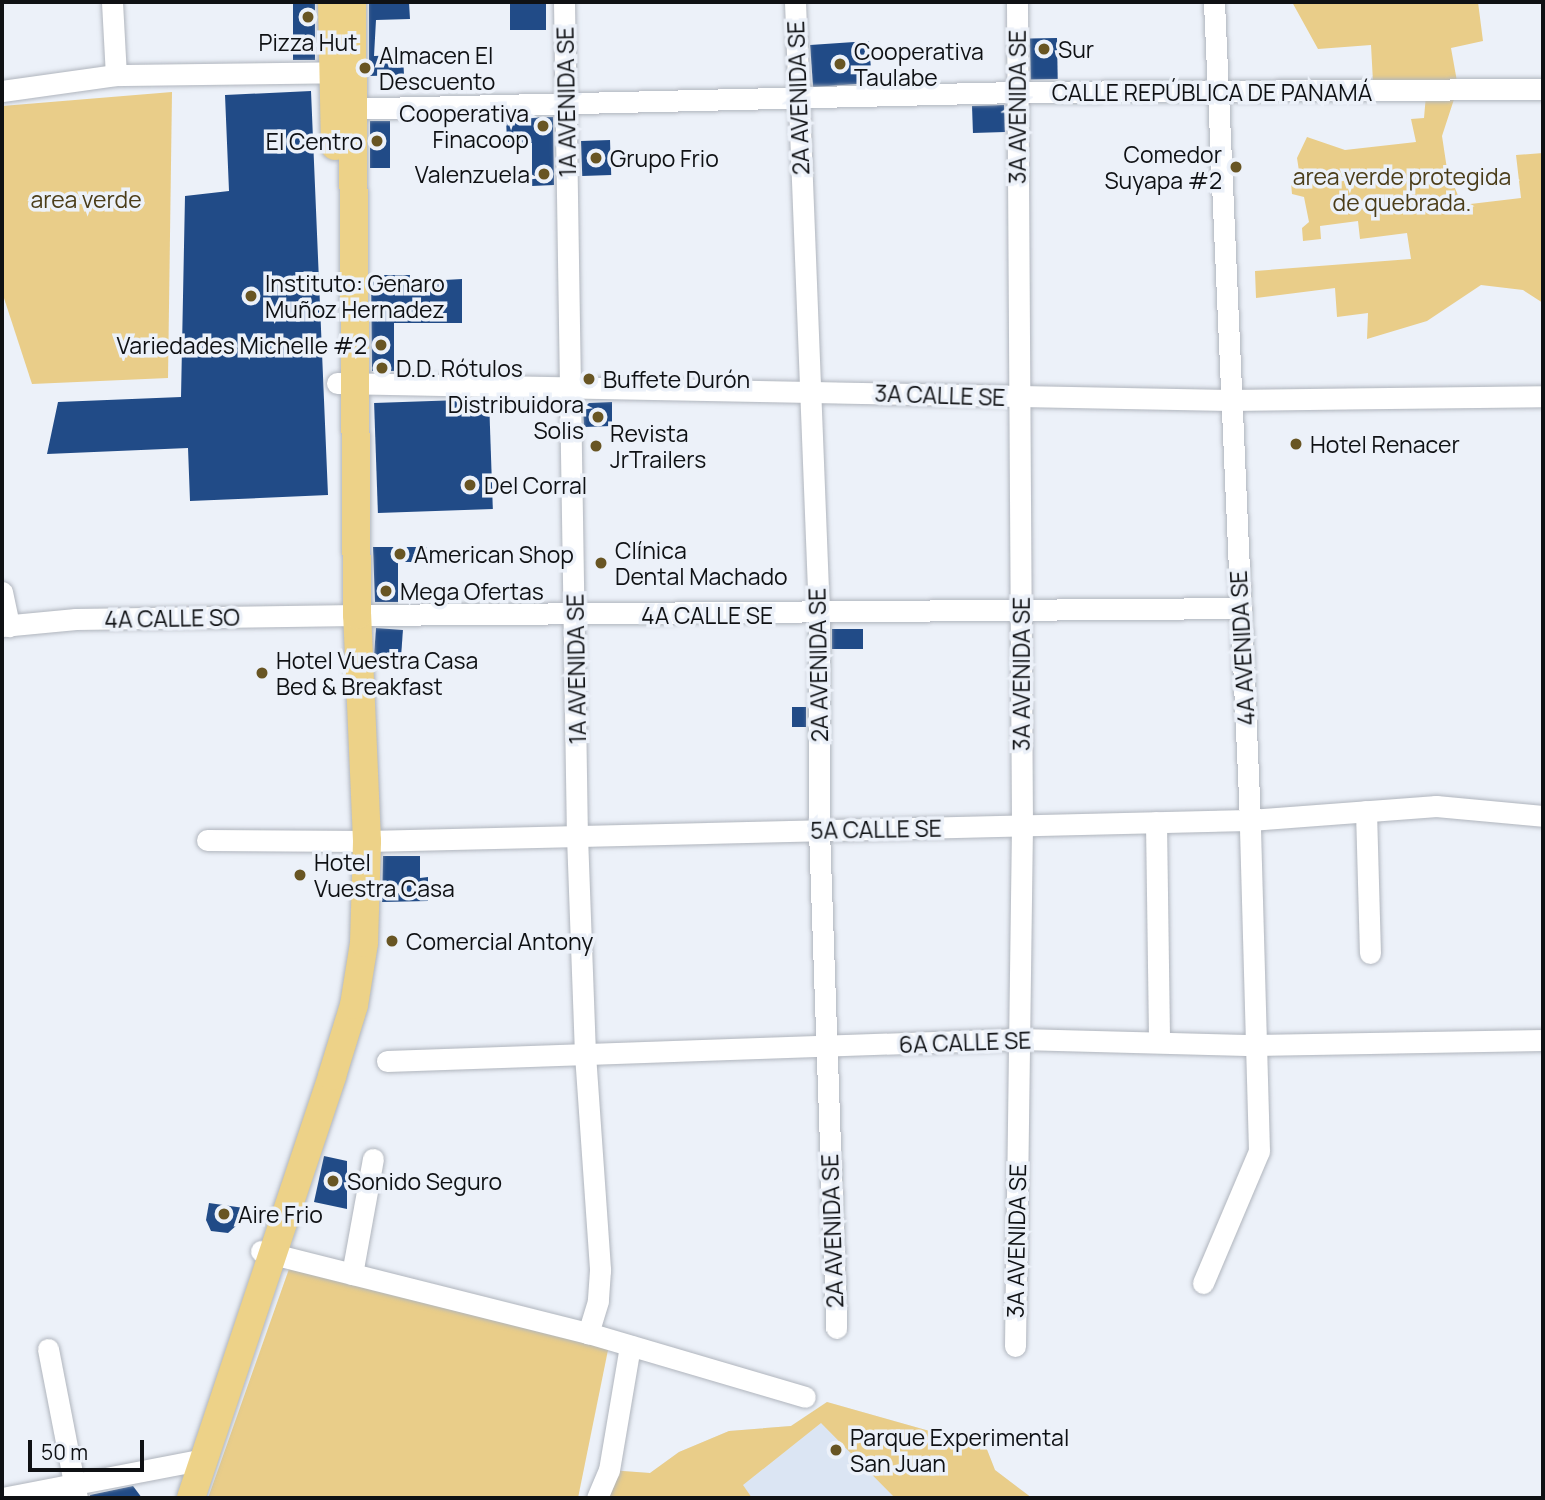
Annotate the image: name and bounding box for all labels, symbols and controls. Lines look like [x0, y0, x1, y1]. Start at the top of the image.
marker: Pizza Hut [300, 9, 316, 25]
street label: 2A AVENIDA SE [782, 20, 814, 176]
street label: 1A AVENIDA SE [551, 26, 581, 178]
place label: Pizza Hut [259, 28, 357, 56]
street label: 3A AVENIDA SE [1003, 30, 1031, 184]
place label: Sur [1058, 35, 1094, 63]
place label: Cooperativa Taulabe [854, 37, 984, 91]
place label: Almacen El Descuento [379, 41, 495, 95]
marker: Sur [1036, 41, 1052, 57]
marker: Cooperativa Taulabe [832, 56, 848, 72]
marker: Almacen El Descuento [357, 60, 373, 76]
street label: CALLE REPÚBLICA DE PANAMÁ [1052, 78, 1372, 106]
place label: Cooperativa Finacoop [399, 99, 529, 153]
marker: Cooperativa Finacoop [535, 118, 551, 134]
place label: El Centro [266, 127, 363, 155]
marker: El Centro [369, 133, 385, 149]
place label: Comedor Suyapa #2 [1104, 140, 1222, 194]
place label: Grupo Frio [610, 144, 719, 172]
marker: Grupo Frio [588, 150, 604, 166]
marker: Comedor Suyapa #2 [1228, 159, 1244, 175]
place label: Valenzuela [415, 160, 530, 188]
park label: area verde protegida de quebrada. [1293, 162, 1511, 216]
marker: Valenzuela [536, 166, 552, 182]
park label: area verde [30, 185, 142, 213]
place label: Instituto: Genaro Muñoz Hernadez [265, 269, 445, 323]
marker: Instituto: Genaro Muñoz Hernadez [243, 288, 259, 304]
place label: Variedades Michelle #2 [117, 331, 367, 359]
marker: Variedades Michelle #2 [373, 337, 389, 353]
place label: D.D. Rótulos [396, 354, 523, 382]
marker: D.D. Rótulos [374, 360, 390, 376]
place label: Buffete Durón [603, 365, 750, 393]
marker: Buffete Durón [581, 371, 597, 387]
street label: 3A CALLE SE [874, 379, 1006, 411]
place label: Distribuidora Solis [448, 390, 584, 444]
marker: Distribuidora Solis [590, 409, 606, 425]
place label: Revista JrTrailers [610, 419, 706, 473]
place label: Hotel Renacer [1310, 430, 1460, 458]
marker: Hotel Renacer [1288, 436, 1304, 452]
marker: Revista JrTrailers [588, 438, 604, 454]
place label: Del Corral [484, 471, 587, 499]
marker: Del Corral [462, 477, 478, 493]
place label: Clínica Dental Machado [615, 536, 788, 590]
place label: American Shop [414, 540, 574, 568]
marker: American Shop [392, 546, 408, 562]
marker: Clínica Dental Machado [593, 555, 609, 571]
street label: 4A AVENIDA SE [1224, 570, 1260, 726]
place label: Mega Ofertas [400, 577, 544, 605]
marker: Mega Ofertas [378, 583, 394, 599]
street label: 2A AVENIDA SE [803, 588, 833, 742]
street label: 1A AVENIDA SE [561, 593, 591, 745]
street label: 3A AVENIDA SE [1007, 597, 1035, 751]
street label: 4A CALLE SE [641, 601, 773, 629]
street label: 4A CALLE SO [104, 603, 240, 633]
place label: Hotel Vuestra Casa Bed & Breakfast [276, 646, 478, 700]
marker: Hotel Vuestra Casa Bed & Breakfast [254, 665, 270, 681]
street label: 5A CALLE SE [810, 814, 942, 844]
place label: Hotel Vuestra Casa [314, 848, 455, 902]
marker: Hotel Vuestra Casa [292, 867, 308, 883]
place label: Comercial Antony [406, 927, 593, 955]
marker: Comercial Antony [384, 933, 400, 949]
street label: 6A CALLE SE [898, 1026, 1032, 1058]
street label: 2A AVENIDA SE [816, 1153, 848, 1309]
street label: 3A AVENIDA SE [1001, 1164, 1031, 1318]
place label: Sonido Seguro [347, 1167, 502, 1195]
marker: Sonido Seguro [325, 1173, 341, 1189]
place label: Aire Frio [238, 1200, 323, 1228]
marker: Aire Frio [216, 1206, 232, 1222]
place label: Parque Experimental San Juan [850, 1423, 1069, 1477]
scale bar [32, 1426, 147, 1470]
text: 50 m [41, 1438, 88, 1466]
marker: Parque Experimental San Juan [828, 1442, 844, 1458]

